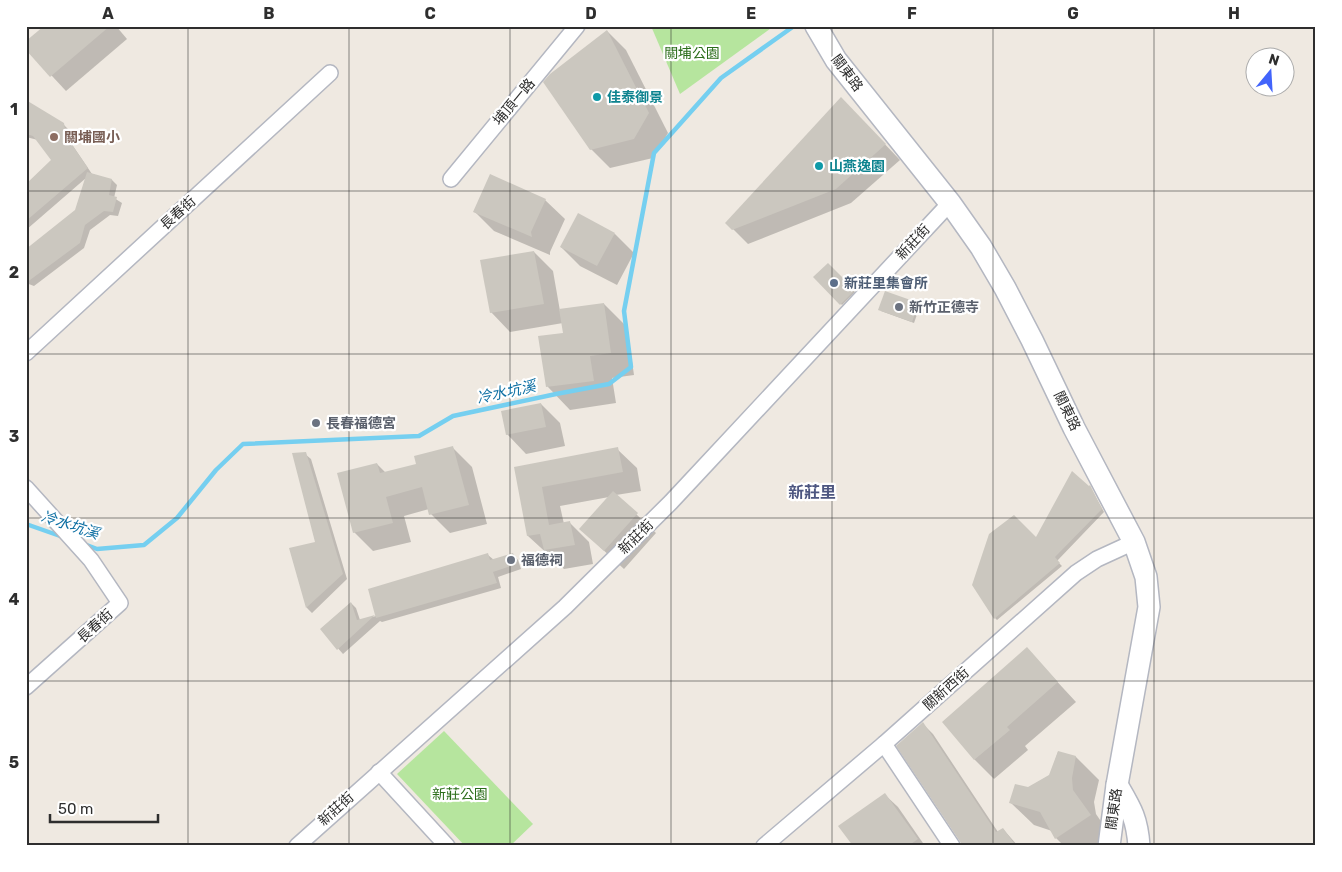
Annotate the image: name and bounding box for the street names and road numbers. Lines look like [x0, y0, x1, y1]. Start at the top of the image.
street label: 關東路 [828, 51, 866, 95]
street label: 埔頂一路 [489, 75, 539, 129]
street label: 長春街 [157, 193, 199, 233]
street label: 新莊街 [892, 221, 934, 263]
street label: 關東路 [1050, 388, 1084, 434]
street label: 新莊街 [615, 516, 657, 558]
street label: 長春街 [74, 606, 116, 646]
street label: 關新西街 [920, 664, 972, 714]
street label: 關東路 [1103, 787, 1125, 831]
street label: 新莊街 [315, 789, 357, 829]

